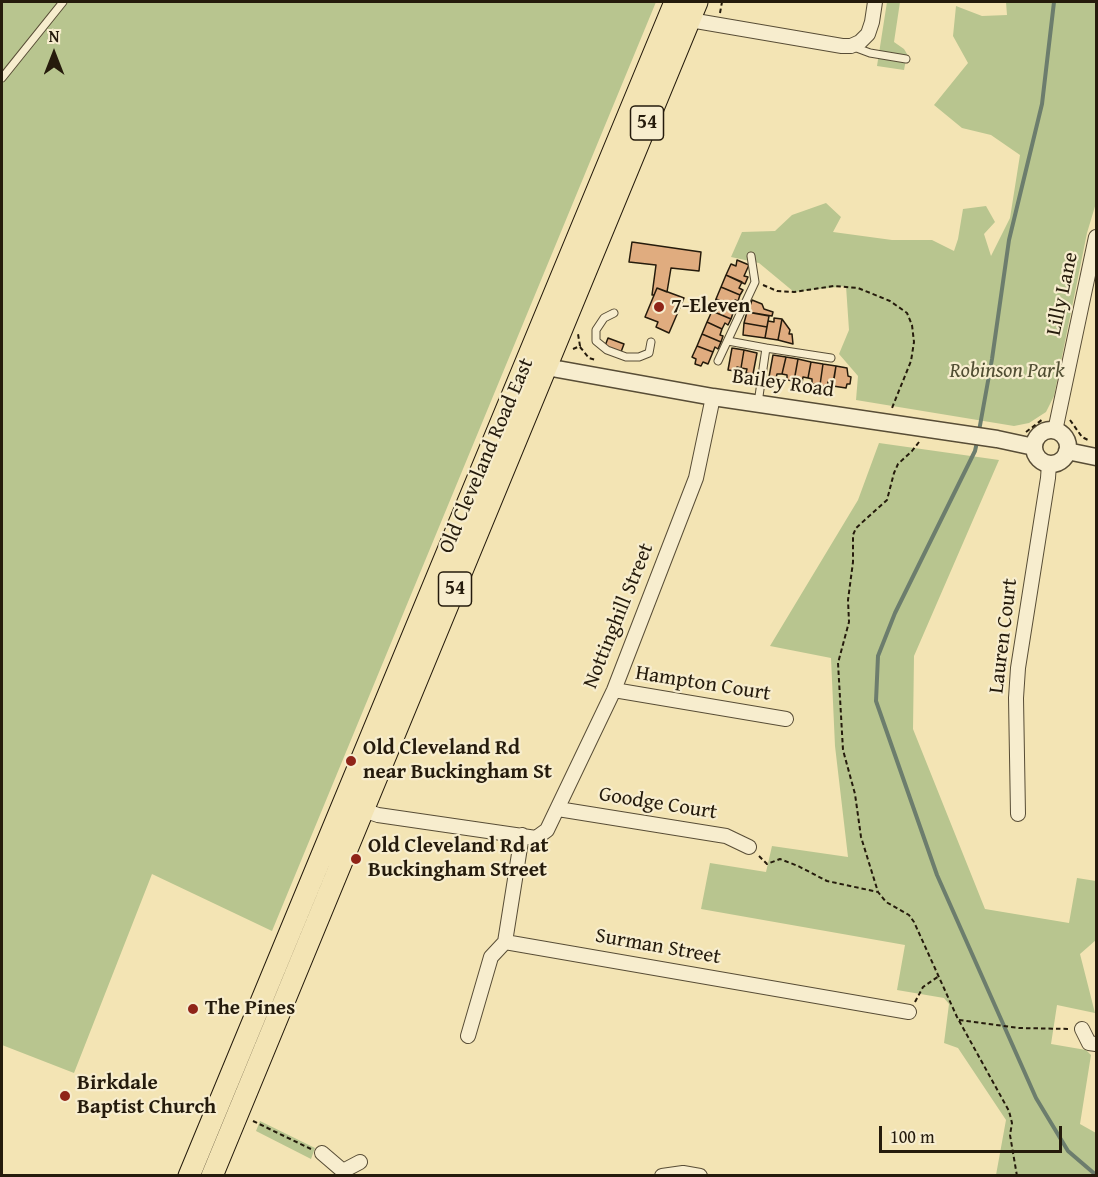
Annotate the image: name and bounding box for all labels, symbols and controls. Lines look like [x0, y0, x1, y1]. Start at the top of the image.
north arrow [24, 24, 84, 84]
text: N [49, 24, 59, 48]
road number: 54 [630, 106, 664, 140]
street label: Lilly Lane [1042, 250, 1084, 338]
place label: 7-Eleven [671, 294, 751, 320]
marker: 7-Eleven [652, 300, 666, 314]
street label: Old Cleveland Road East [434, 355, 540, 557]
park label: Robinson Park [950, 359, 1064, 385]
street label: Bailey Road [730, 364, 836, 404]
street label: Nottinghill Street [578, 540, 660, 692]
road number: 54 [438, 572, 472, 606]
street label: Lauren Court [984, 577, 1024, 695]
street label: Hampton Court [634, 661, 772, 707]
place label: Old Cleveland Rd near Buckingham St [363, 736, 552, 786]
marker: Old Cleveland Rd near Buckingham St [344, 754, 358, 768]
street label: Goodge Court [597, 782, 719, 826]
place label: Old Cleveland Rd at Buckingham Street [368, 834, 548, 884]
marker: Old Cleveland Rd at Buckingham Street [349, 852, 363, 866]
street label: Surman Street [593, 924, 723, 970]
place label: The Pines [205, 996, 295, 1022]
marker: The Pines [186, 1002, 200, 1016]
place label: Birkdale Baptist Church [77, 1071, 216, 1121]
marker: Birkdale Baptist Church [58, 1089, 72, 1103]
scale bar [882, 1114, 1065, 1152]
text: 100 m [890, 1123, 935, 1150]

